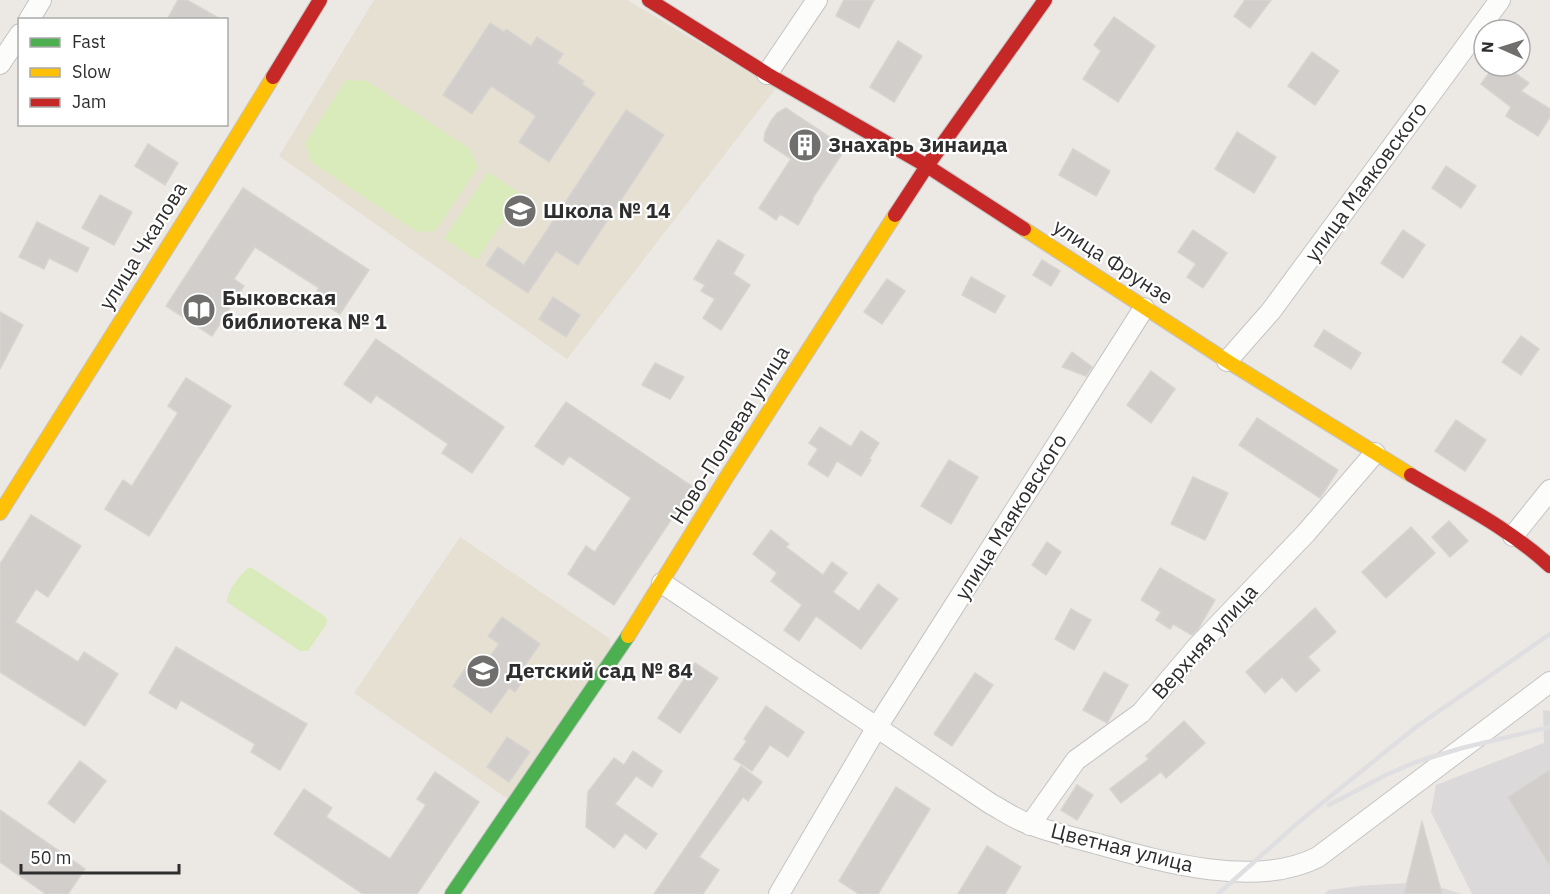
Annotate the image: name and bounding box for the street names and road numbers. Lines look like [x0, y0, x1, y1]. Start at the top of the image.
street label: улица Маяковского [1298, 96, 1433, 267]
street label: улица Чкалова [92, 176, 193, 315]
street label: улица Фрунзе [1048, 212, 1179, 310]
street label: Ново-Полевая улица [663, 340, 795, 529]
street label: улица Маяковского [948, 428, 1073, 605]
street label: Верхняя улица [1145, 578, 1263, 705]
street label: Цветная улица [1048, 816, 1197, 878]

